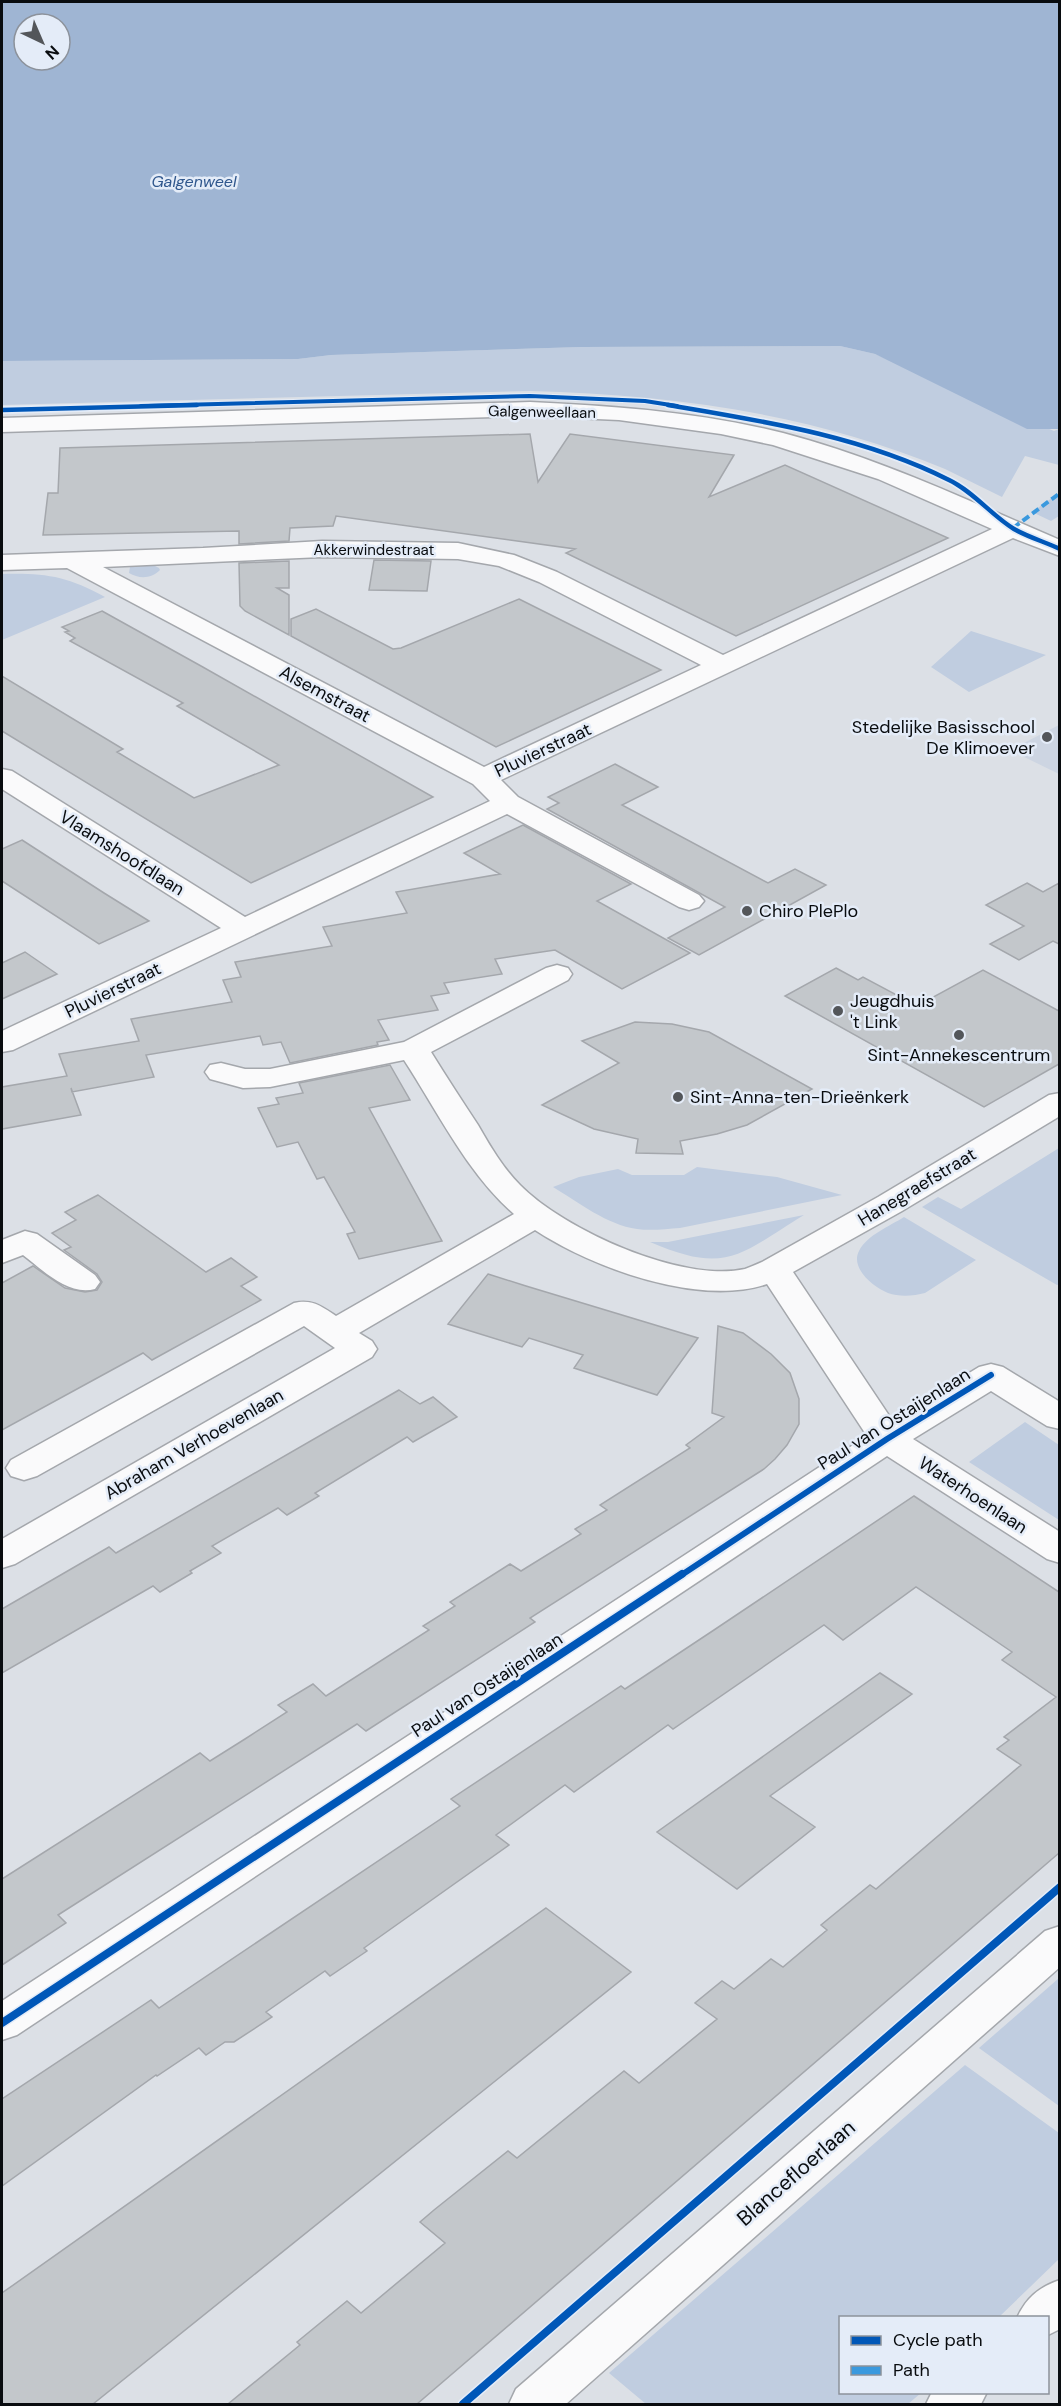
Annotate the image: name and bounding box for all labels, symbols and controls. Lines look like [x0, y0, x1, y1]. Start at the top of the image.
north arrow [12, 12, 72, 72]
text: N [41, 41, 64, 64]
water label: Galgenweel [151, 171, 237, 192]
street label: Galgenweellaan [488, 401, 596, 423]
street label: Akkerwindestraat [314, 540, 435, 560]
street label: Alsemstraat [275, 660, 375, 728]
place label: Stedelijke Basisschool De Klimoever [852, 715, 1035, 760]
street label: Pluvierstraat [491, 717, 595, 783]
marker: Stedelijke Basisschool De Klimoever [1040, 730, 1054, 744]
street label: Vlaamshoofdlaan [55, 805, 189, 901]
place label: Chiro PlePlo [759, 899, 858, 923]
marker: Chiro PlePlo [740, 904, 754, 918]
street label: Pluvierstraat [61, 956, 165, 1024]
place label: Jeugdhuis 't Link [850, 989, 935, 1034]
marker: Jeugdhuis 't Link [831, 1004, 845, 1018]
marker: Sint-Annekescentrum [952, 1028, 966, 1042]
place label: Sint-Annekescentrum [868, 1043, 1050, 1067]
place label: Sint-Anna-ten-Drieënkerk [690, 1085, 909, 1109]
marker: Sint-Anna-ten-Drieënkerk [671, 1090, 685, 1104]
street label: Hanegraefstraat [853, 1142, 981, 1232]
street label: Paul van Ostaijenlaan [813, 1362, 975, 1476]
street label: Abraham Verhoevenlaan [100, 1383, 288, 1505]
street label: Waterhoenlaan [914, 1451, 1032, 1539]
street label: Paul van Ostaijenlaan [407, 1627, 567, 1743]
street label: Blancefloerlaan [731, 2114, 861, 2232]
legend [839, 2316, 1049, 2394]
text: Cycle path [893, 2328, 983, 2352]
text: Path [893, 2358, 930, 2382]

